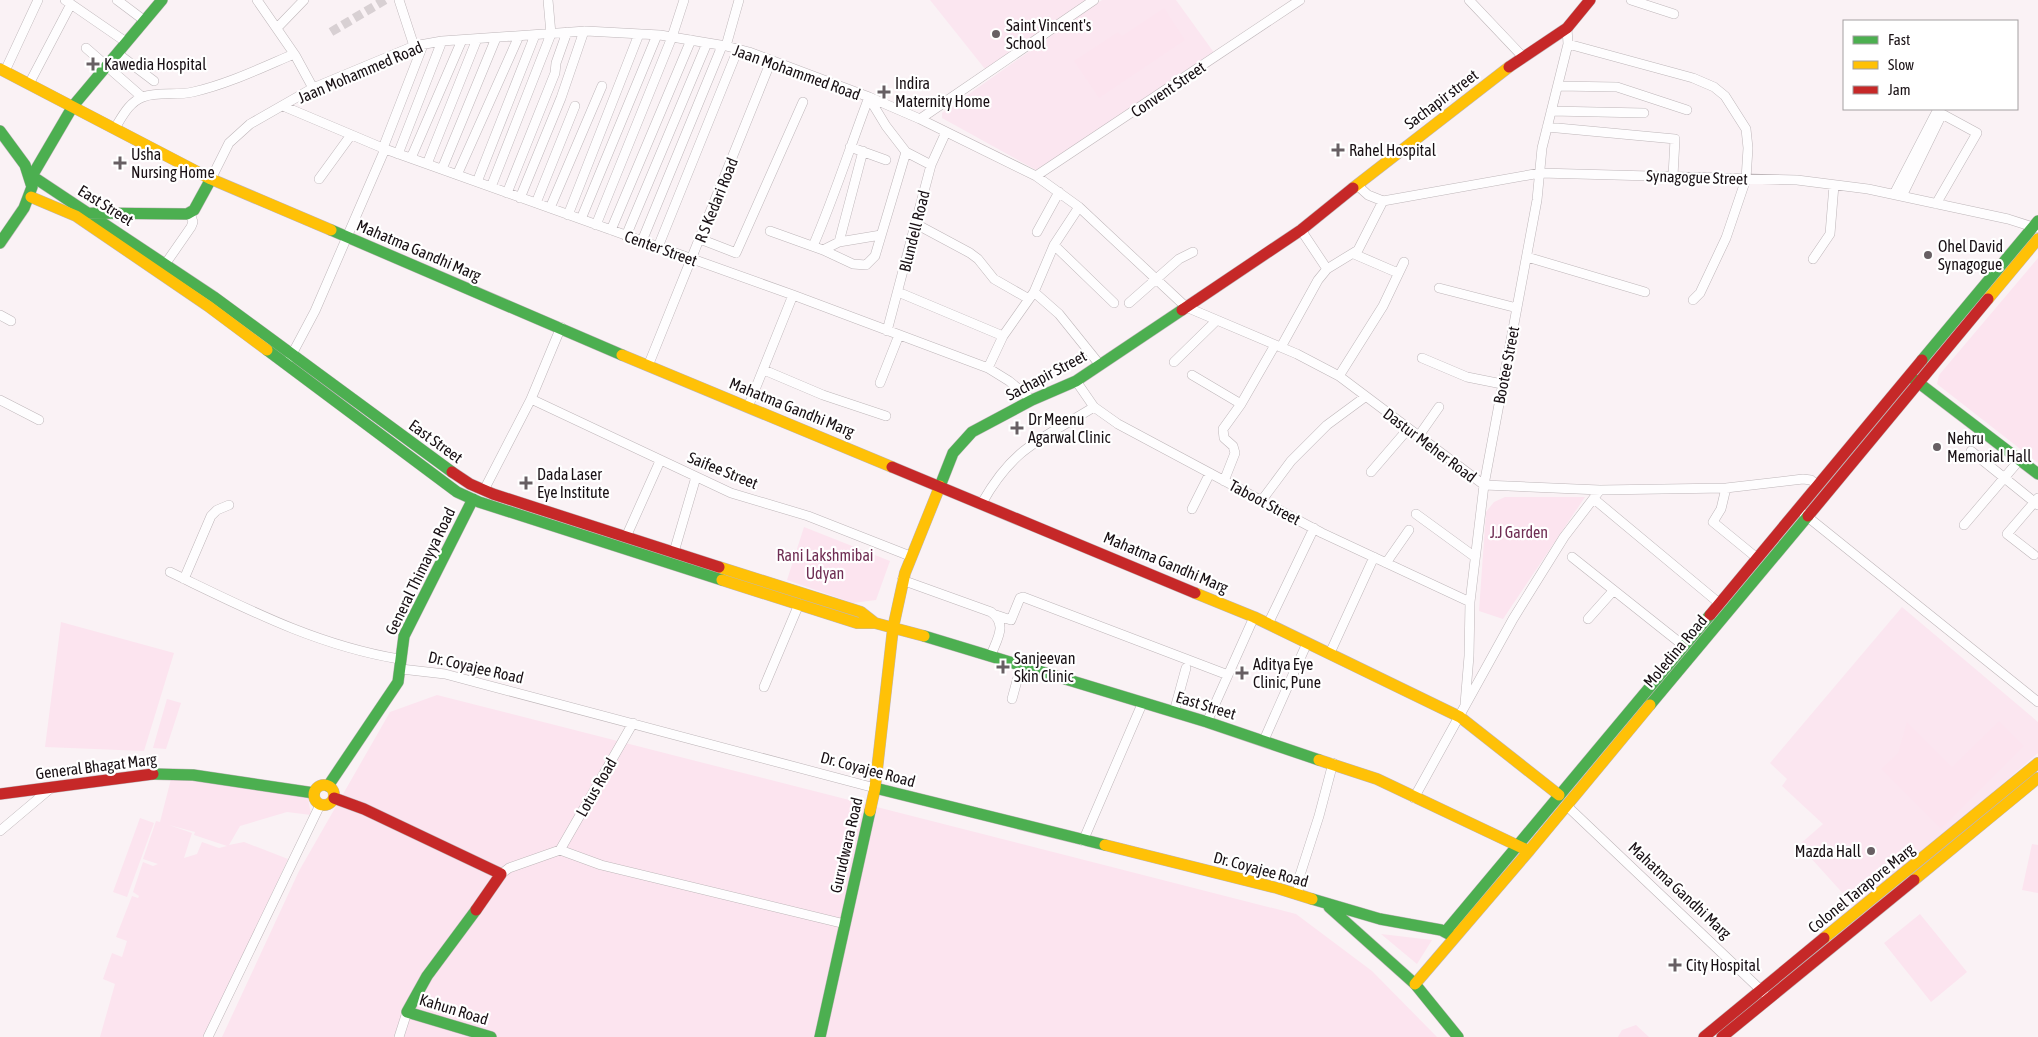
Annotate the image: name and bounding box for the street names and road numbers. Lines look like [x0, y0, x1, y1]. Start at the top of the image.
street label: Jaan Mohammed Road [295, 38, 425, 106]
street label: Jaan Mohammed Road [731, 41, 863, 103]
street label: Convent Street [1127, 57, 1209, 120]
street label: Sachapir street [1401, 65, 1482, 133]
street label: R S Kedari Road [691, 155, 741, 245]
street label: Synagogue Street [1646, 166, 1748, 189]
street label: East Street [75, 181, 137, 229]
street label: Blundell Road [895, 188, 933, 274]
street label: Mahatma Gandhi Marg [354, 216, 484, 285]
street label: Center Street [622, 227, 700, 270]
street label: Bootee Street [1490, 324, 1522, 405]
street label: Sachapir Street [1003, 346, 1090, 405]
street label: Mahatma Gandhi Marg [726, 374, 857, 441]
street label: Dastur Meher Road [1380, 404, 1480, 486]
street label: East Street [406, 416, 467, 467]
street label: Saifee Street [685, 448, 761, 492]
street label: Taboot Street [1226, 476, 1304, 528]
street label: General Thimayya Road [381, 504, 460, 638]
street label: Mahatma Gandhi Marg [1101, 528, 1231, 597]
street label: Moledina Road [1640, 611, 1710, 691]
street label: Dr. Coyajee Road [426, 647, 525, 688]
street label: East Street [1174, 687, 1239, 723]
street label: Dr. Coyajee Road [818, 748, 917, 791]
street label: General Bhagat Marg [34, 750, 158, 783]
street label: Lotus Road [572, 755, 620, 819]
street label: Gurudwara Road [826, 795, 866, 895]
street label: Mahatma Gandhi Marg [1624, 838, 1735, 943]
street label: Colonel Tarapore Marg [1804, 840, 1918, 937]
street label: Dr. Coyajee Road [1211, 848, 1310, 891]
street label: Kahun Road [417, 990, 491, 1028]

